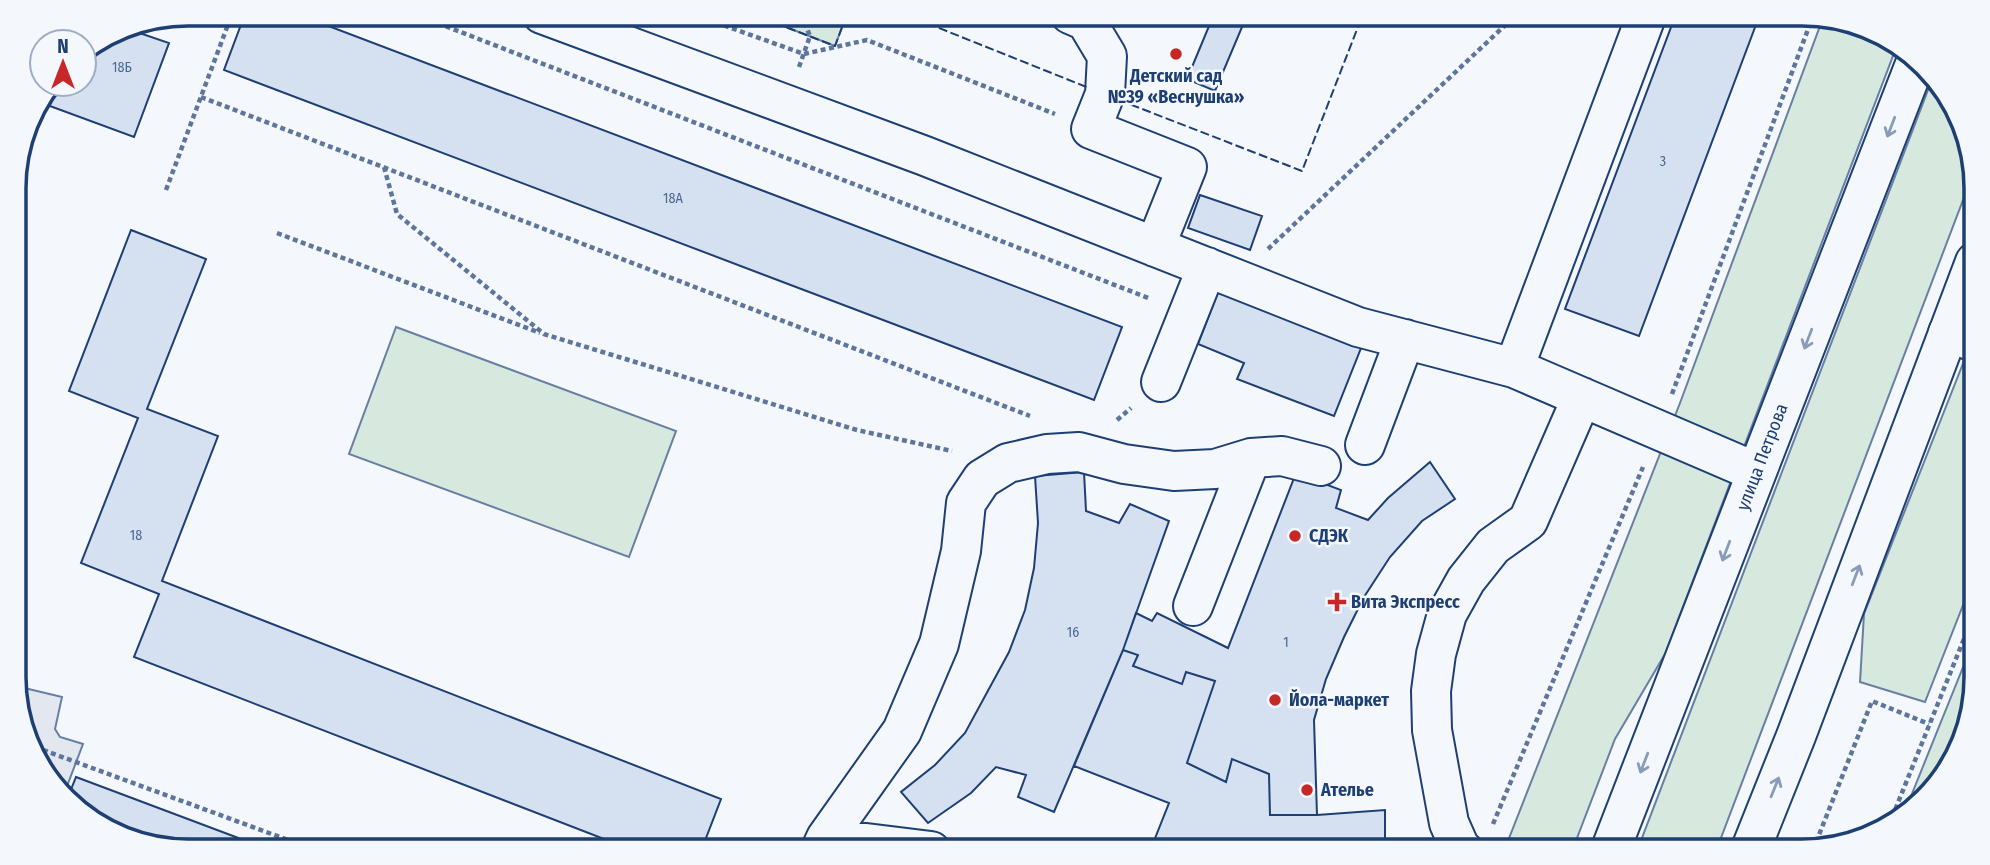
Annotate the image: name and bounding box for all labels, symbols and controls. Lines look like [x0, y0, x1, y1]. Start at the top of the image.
north arrow [28, 28, 98, 98]
text: N [57, 35, 69, 58]
marker: Детский сад №39 «Веснушка» [1168, 46, 1184, 62]
house number: 18Б [112, 59, 132, 76]
place label: Детский сад №39 «Веснушка» [1108, 65, 1244, 108]
one-way arrow [1883, 116, 1896, 138]
house number: 3 [1660, 153, 1666, 170]
house number: 18А [663, 190, 684, 207]
one-way arrow [1801, 328, 1814, 350]
street label: улица Петрова [1732, 400, 1793, 514]
place label: СДЭК [1309, 525, 1349, 547]
house number: 18 [130, 527, 142, 544]
marker: СДЭК [1287, 528, 1303, 544]
one-way arrow [1719, 540, 1731, 562]
one-way arrow [1851, 564, 1864, 586]
place label: Вита Экспресс [1351, 591, 1460, 613]
marker: Вита Экспресс [1329, 594, 1345, 610]
house number: 16 [1067, 624, 1079, 641]
house number: 1 [1283, 634, 1289, 651]
place label: Йола-маркет [1289, 688, 1389, 711]
marker: Йола-маркет [1267, 692, 1283, 708]
one-way arrow [1636, 752, 1649, 774]
one-way arrow [1769, 777, 1782, 799]
place label: Ателье [1320, 779, 1374, 801]
marker: Ателье [1299, 782, 1315, 798]

